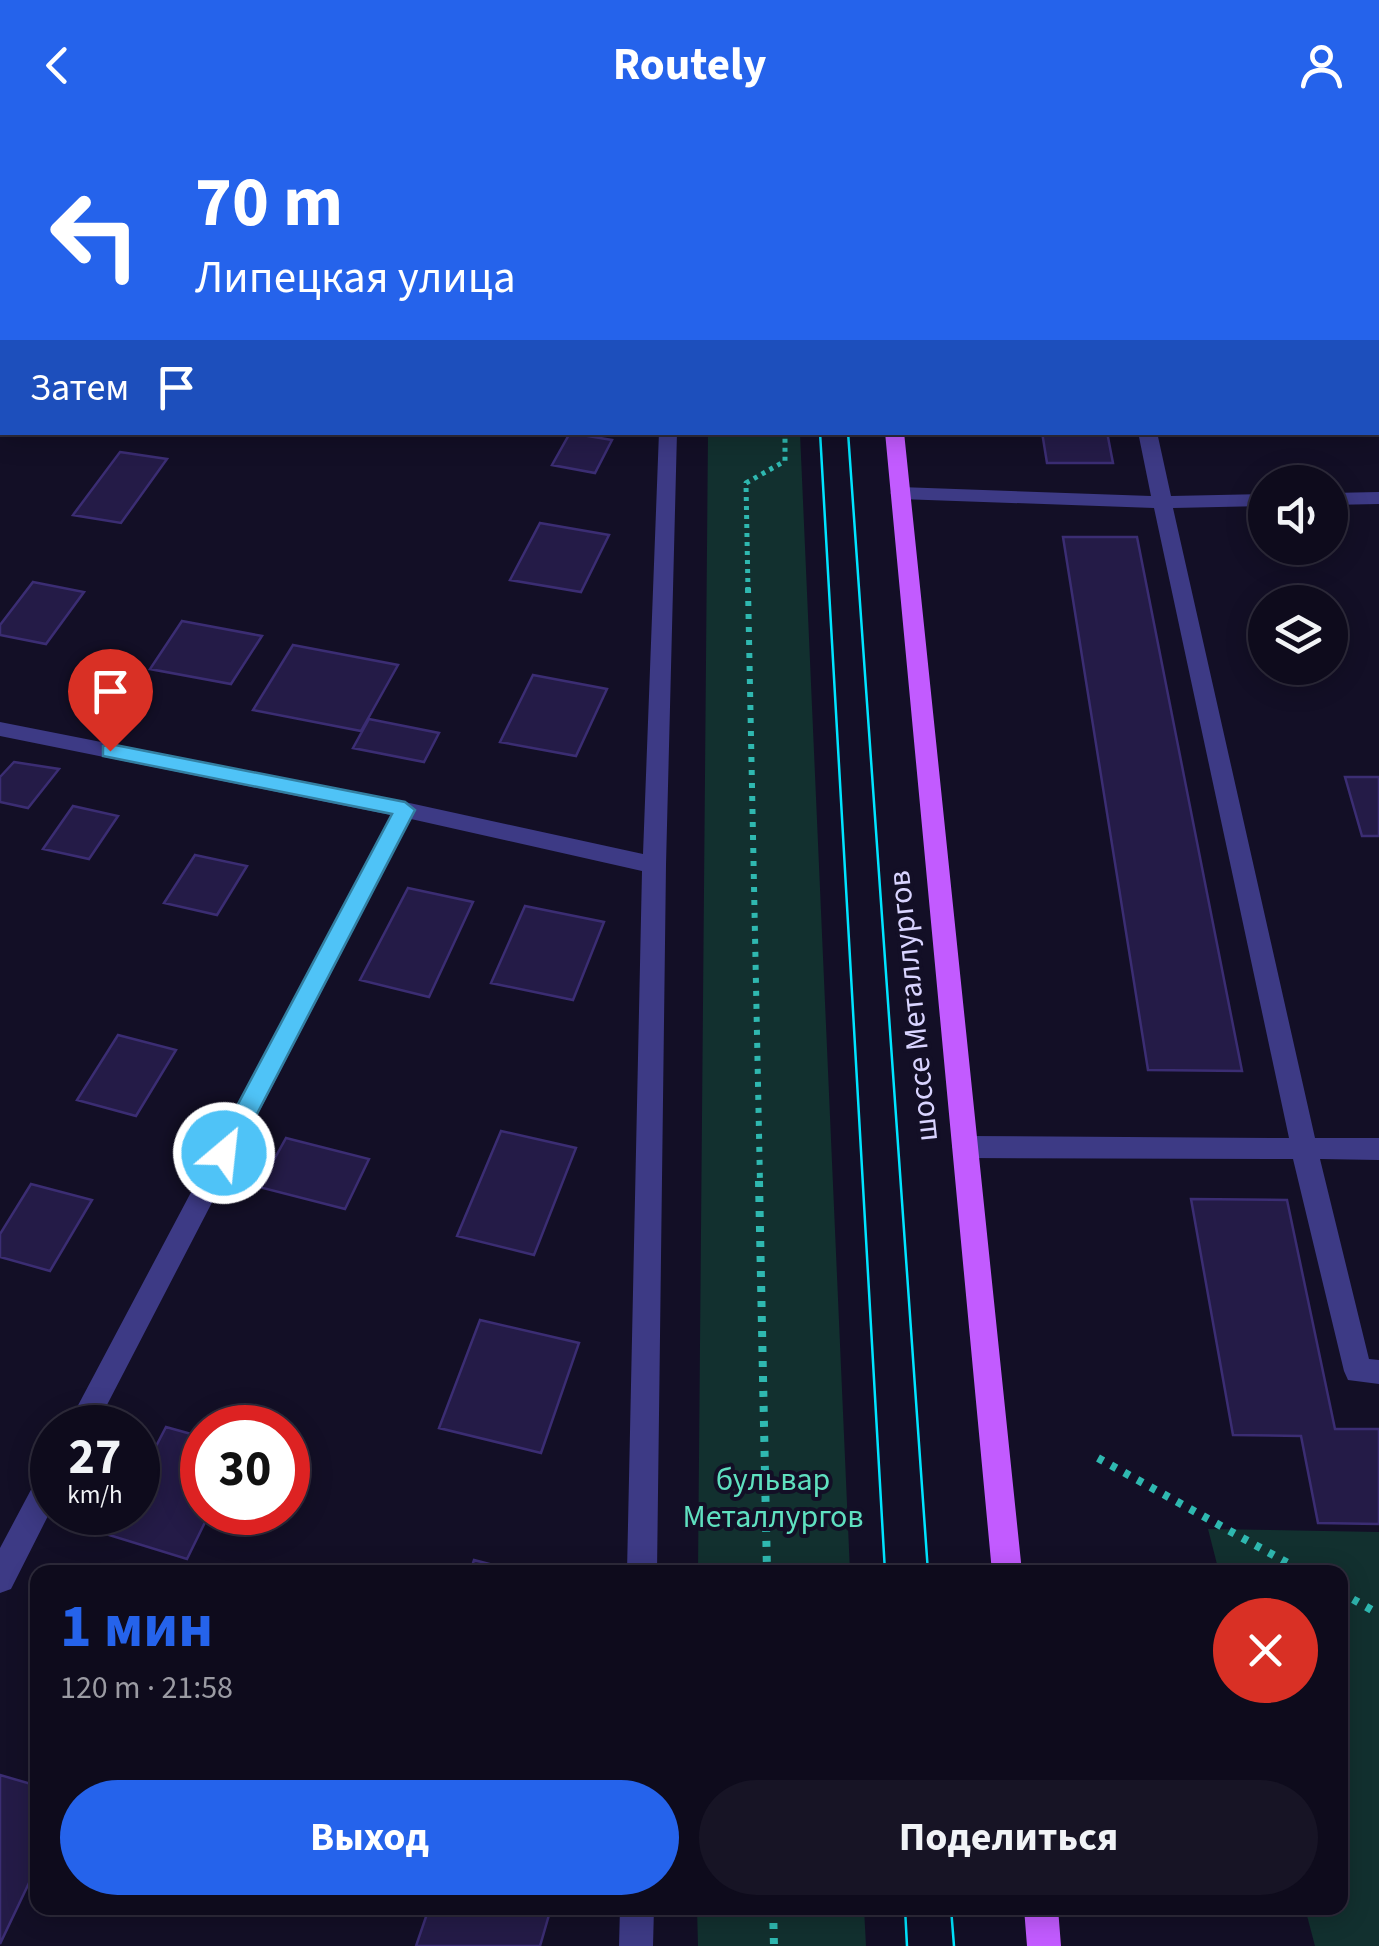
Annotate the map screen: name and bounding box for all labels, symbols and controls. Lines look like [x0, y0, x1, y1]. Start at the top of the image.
text: Routely [613, 33, 766, 97]
icon: back [30, 38, 85, 93]
icon: person [1294, 38, 1349, 93]
text: 70 m [195, 153, 343, 253]
icon: left [30, 170, 160, 300]
text: Липецкая улица [195, 246, 516, 310]
icon: arrive [149, 360, 204, 415]
text: Затем [30, 361, 129, 415]
map controls [1248, 465, 1348, 685]
button: sound [1248, 465, 1348, 565]
button: layers [1248, 585, 1348, 685]
pin [68, 649, 153, 752]
icon: arrive [83, 664, 138, 719]
street label: шоссе Металлургов [876, 868, 950, 1144]
position arrow [172, 1101, 276, 1205]
speed limit sign: 30 [180, 1405, 310, 1535]
text: 27 [69, 1422, 121, 1493]
park label: бульвар Металлургов [682, 1457, 864, 1540]
text: km/h [67, 1477, 123, 1513]
text: 1 мин [60, 1585, 213, 1670]
button: close [1213, 1598, 1318, 1703]
text: 120 m · 21:58 [60, 1665, 233, 1711]
button: Выход [60, 1780, 679, 1895]
button: Поделиться [699, 1780, 1318, 1895]

